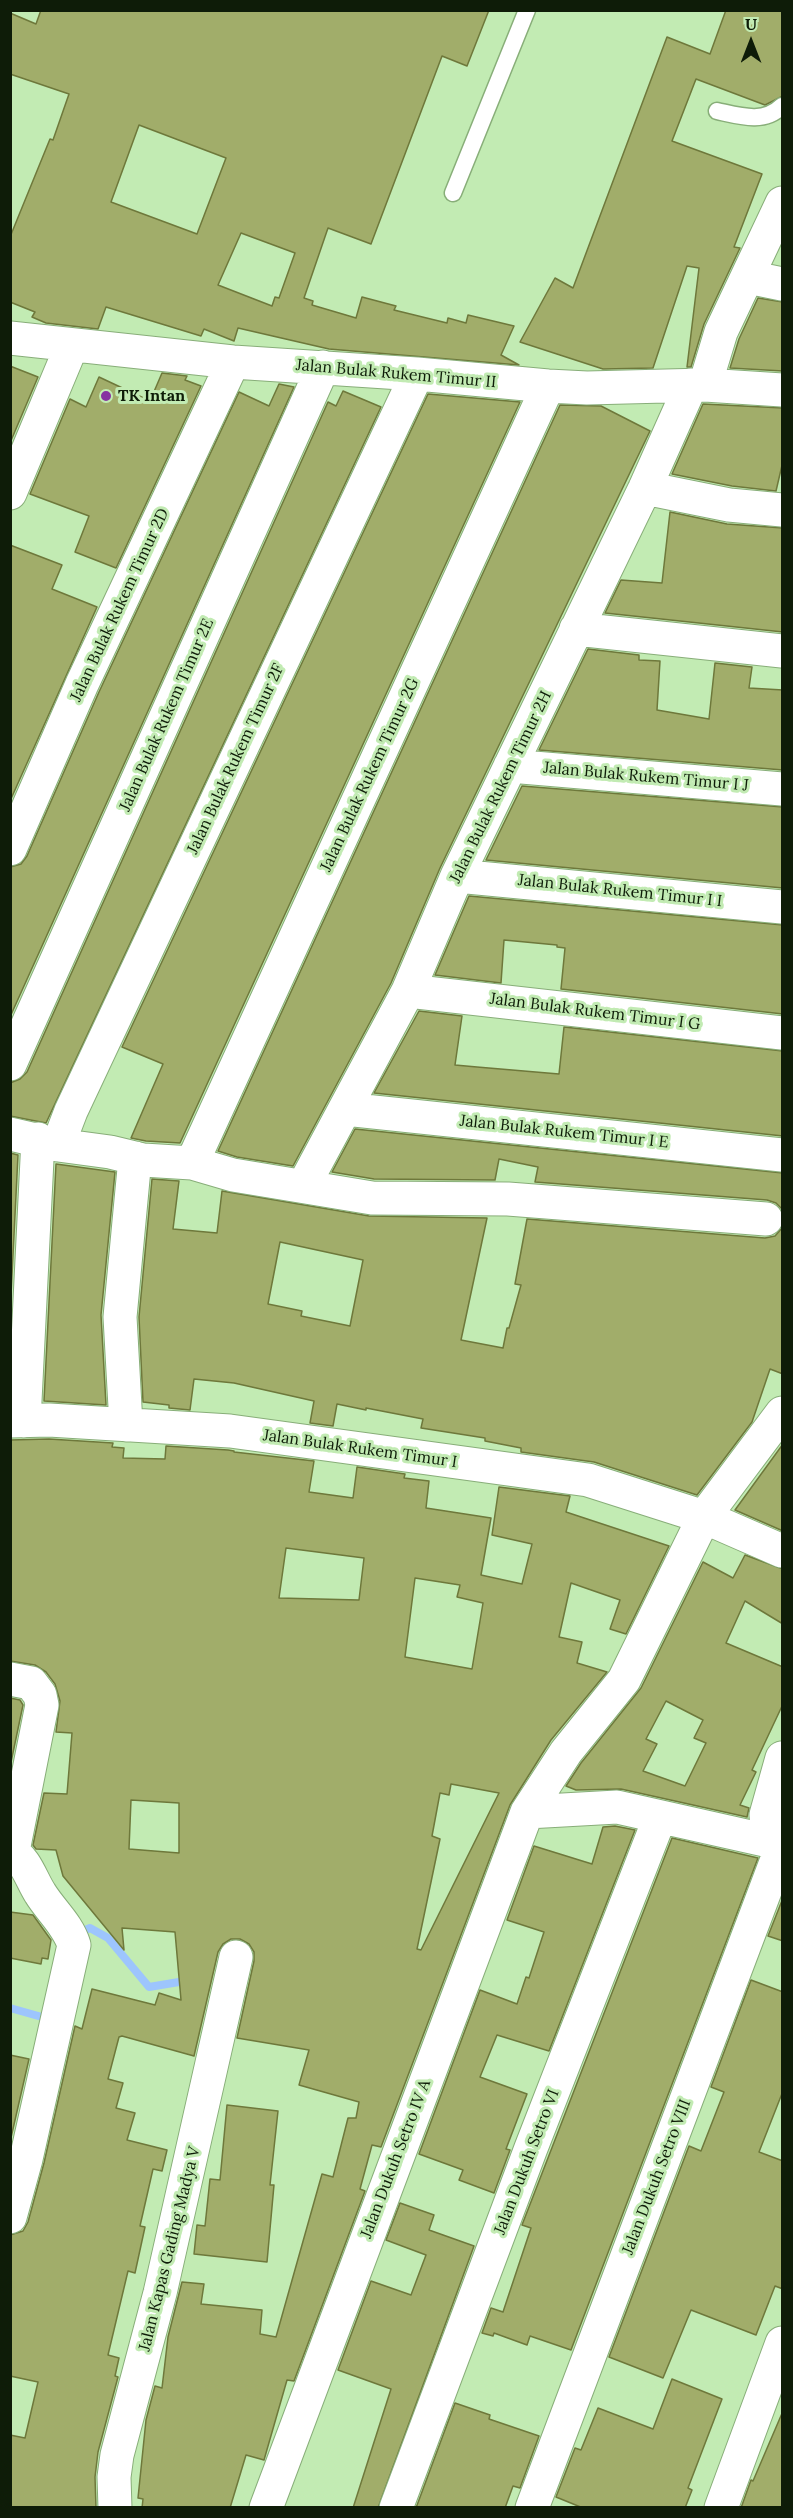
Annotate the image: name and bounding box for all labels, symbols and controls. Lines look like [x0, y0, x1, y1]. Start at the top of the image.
north arrow [721, 12, 781, 72]
text: U [745, 14, 757, 34]
street label: Jalan Bulak Rukem Timur II [295, 356, 497, 392]
place label: TK Intan [118, 386, 185, 406]
marker: TK Intan [99, 389, 113, 403]
street label: Jalan Bulak Rukem Timur 2D [67, 505, 173, 705]
street label: Jalan Bulak Rukem Timur 2E [116, 616, 218, 814]
street label: Jalan Bulak Rukem Timur 2F [183, 661, 289, 857]
street label: Jalan Bulak Rukem Timur 2G [317, 675, 423, 875]
street label: Jalan Bulak Rukem Timur 2H [446, 688, 556, 886]
street label: Jalan Bulak Rukem Timur I J [543, 758, 749, 796]
street label: Jalan Bulak Rukem Timur I I [517, 871, 723, 911]
street label: Jalan Bulak Rukem Timur I G [489, 990, 701, 1034]
street label: Jalan Bulak Rukem Timur I E [459, 1111, 669, 1153]
street label: Jalan Bulak Rukem Timur I [262, 1426, 458, 1472]
street label: Jalan Dukuh Setro IV A [357, 2077, 435, 2241]
street label: Jalan Dukuh Setro VI [490, 2087, 564, 2237]
street label: Jalan Dukuh Setro VIII [619, 2097, 695, 2257]
street label: Jalan Kapas Gading Madya V [135, 2145, 205, 2353]

